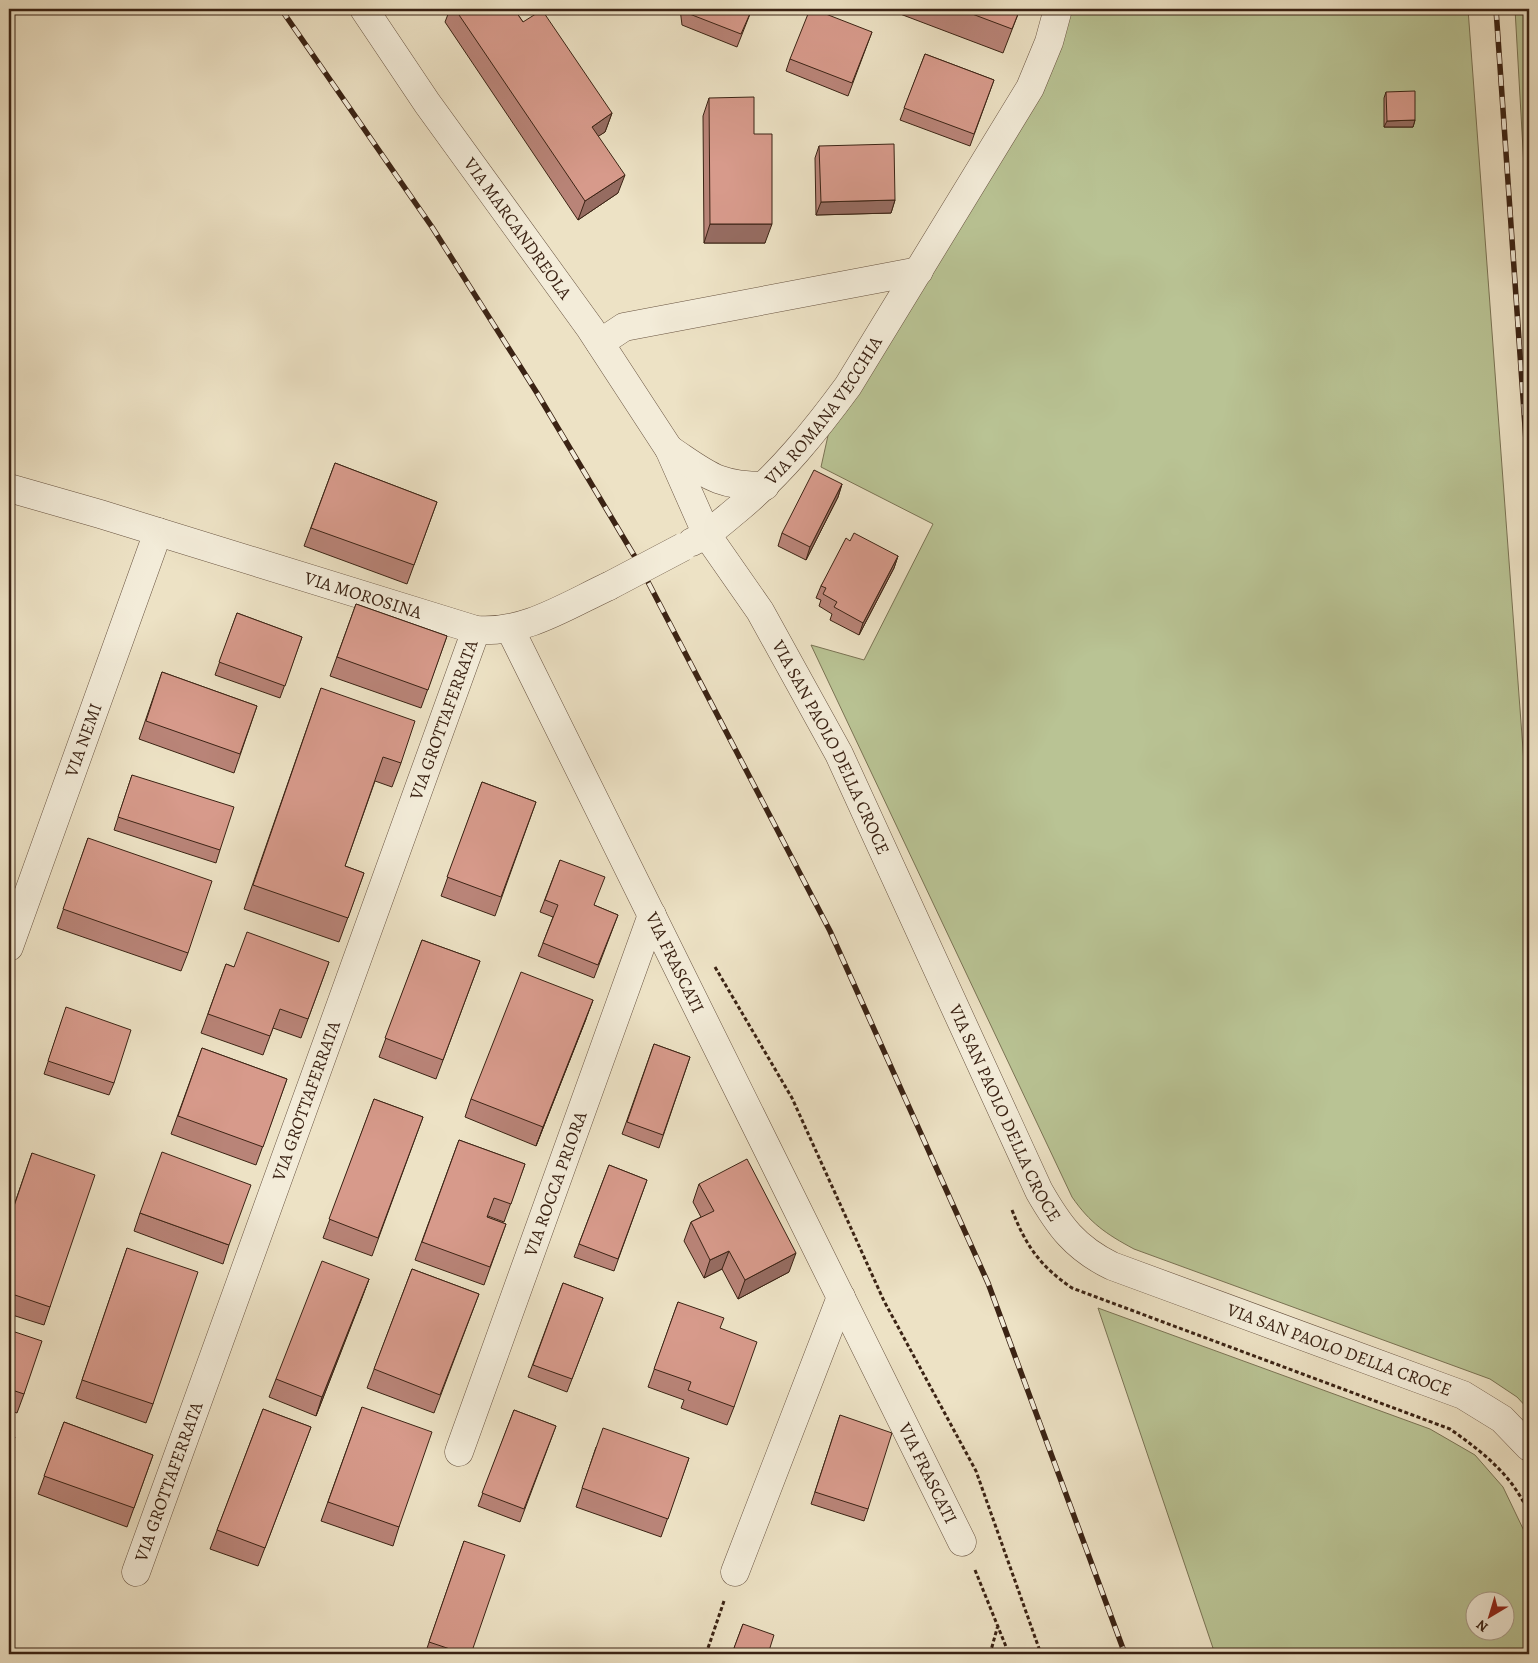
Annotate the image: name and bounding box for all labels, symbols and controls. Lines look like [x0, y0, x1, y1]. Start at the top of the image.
street label: VIA MARCANDREOLA [458, 152, 577, 304]
street label: VIA ROMANA VECCHIA [759, 331, 888, 491]
street label: VIA MOROSINA [301, 565, 425, 625]
street label: VIA SAN PAOLO DELLA CROCE [766, 635, 895, 858]
street label: VIA GROTTAFERRATA [403, 636, 484, 804]
street label: VIA NEMI [59, 700, 108, 781]
street label: VIA FRASCATI [640, 907, 710, 1017]
street label: VIA SAN PAOLO DELLA CROCE [943, 1000, 1067, 1226]
street label: VIA GROTTAFERRATA [266, 1017, 346, 1185]
street label: VIA ROCCA PRIORA [518, 1108, 593, 1261]
street label: VIA SAN PAOLO DELLA CROCE [1223, 1297, 1455, 1402]
street label: VIA GROTTAFERRATA [128, 1398, 209, 1566]
street label: VIA FRASCATI [892, 1418, 963, 1528]
north arrow [1466, 1590, 1516, 1640]
text: N [1472, 1615, 1492, 1636]

